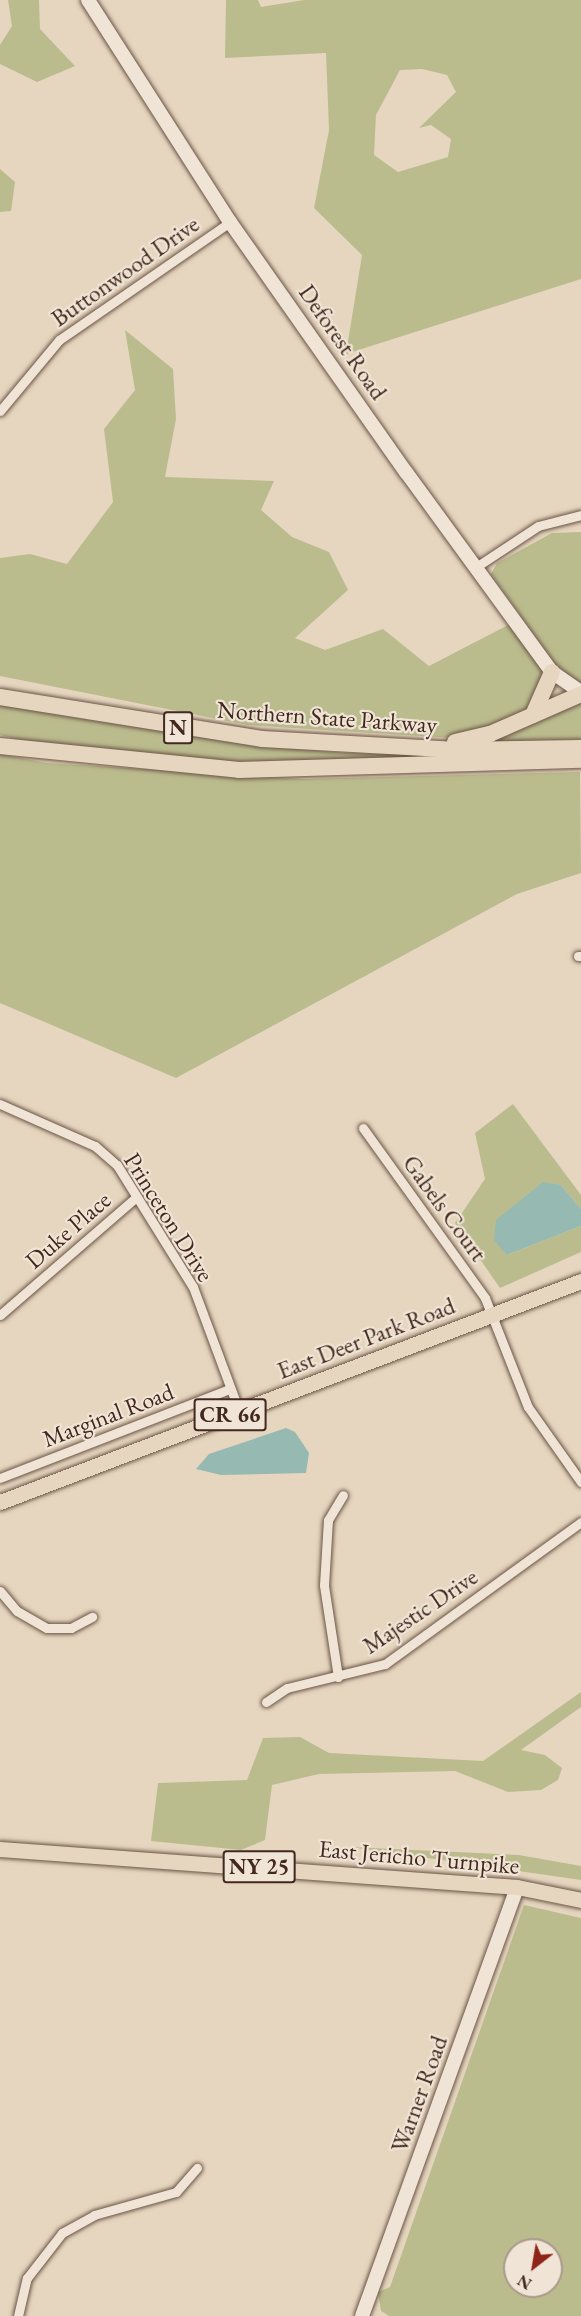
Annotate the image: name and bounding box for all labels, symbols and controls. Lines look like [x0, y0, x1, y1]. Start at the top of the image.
street label: Buttonwood Drive [46, 209, 204, 333]
street label: Deforest Road [293, 279, 393, 405]
street label: Northern State Parkway [216, 695, 438, 739]
road number: N [163, 709, 193, 747]
street label: Princeton Drive [118, 1147, 220, 1287]
street label: Gabels Court [397, 1149, 493, 1267]
street label: Duke Place [20, 1185, 116, 1275]
street label: East Deer Park Road [273, 1291, 459, 1385]
street label: Marginal Road [38, 1377, 178, 1453]
road number: CR 66 [192, 1396, 268, 1434]
street label: Majestic Drive [357, 1562, 483, 1660]
street label: East Jericho Turnpike [318, 1834, 520, 1880]
road number: NY 25 [222, 1848, 296, 1886]
street label: Warner Road [385, 2032, 453, 2156]
north arrow [503, 2238, 563, 2298]
text: N [514, 2270, 535, 2294]

